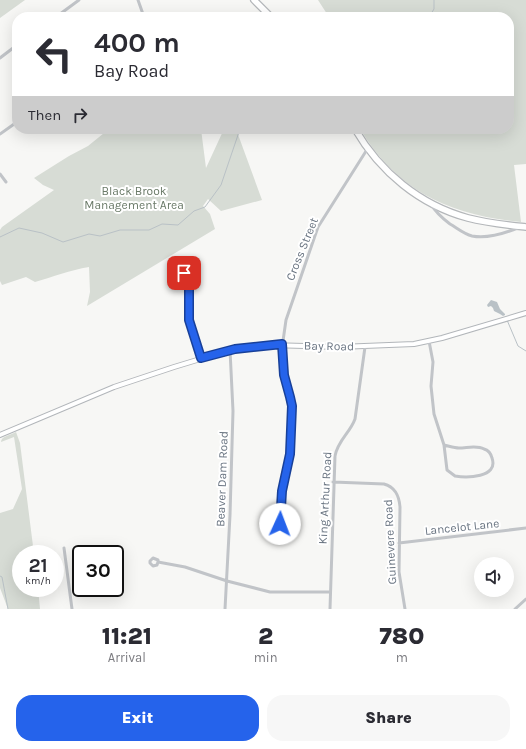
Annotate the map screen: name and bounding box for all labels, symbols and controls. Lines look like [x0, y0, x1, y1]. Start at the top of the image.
text: 400 m [94, 26, 180, 59]
icon: left [28, 28, 80, 80]
text: Bay Road [94, 60, 169, 82]
icon: right [69, 104, 91, 126]
text: Then [28, 106, 61, 124]
park label: Black Brook Management Area [84, 184, 184, 212]
street label: Cross Street [283, 215, 321, 283]
pin [167, 256, 201, 290]
icon: arrive [173, 262, 195, 284]
street label: Bay Road [304, 339, 354, 353]
street label: Beaver Dam Road [213, 431, 231, 527]
street label: King Arthur Road [316, 451, 334, 545]
street label: Guinevere Road [381, 499, 399, 585]
position arrow [259, 503, 301, 545]
street label: Lancelot Lane [424, 516, 500, 538]
speed limit sign: 30 [72, 545, 124, 597]
text: 21 [28, 554, 48, 577]
map controls [474, 557, 514, 597]
button: sound [474, 557, 514, 597]
text: km/h [25, 575, 51, 587]
text: 11:21 [102, 622, 152, 650]
text: 2 [258, 622, 273, 650]
text: 780 [379, 622, 424, 650]
text: Arrival [108, 650, 146, 665]
text: min [254, 650, 278, 665]
text: m [396, 650, 408, 665]
button: Exit [16, 695, 259, 741]
button: Share [267, 695, 510, 741]

